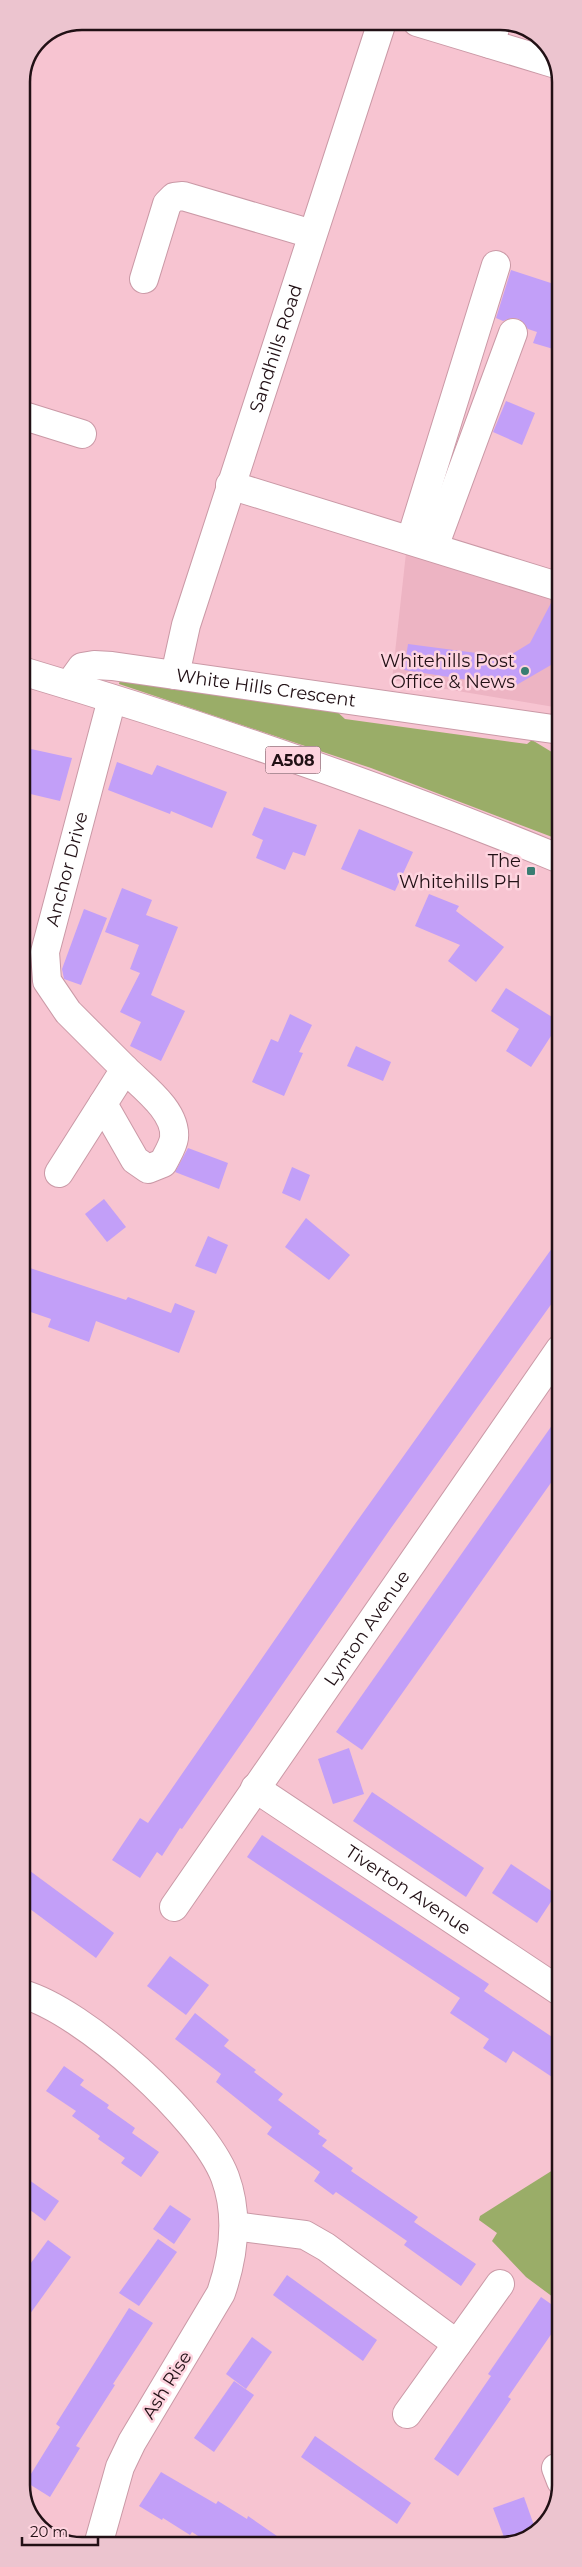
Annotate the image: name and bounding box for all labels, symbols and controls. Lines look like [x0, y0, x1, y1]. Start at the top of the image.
street label: Sandhills Road [245, 282, 307, 415]
place label: Whitehills Post Office & News [380, 650, 515, 693]
street label: White Hills Crescent [175, 664, 357, 712]
marker: Whitehills Post Office & News [519, 665, 531, 677]
road number: A508 [266, 746, 320, 774]
street label: Anchor Drive [41, 809, 93, 929]
place label: The Whitehills PH [399, 850, 521, 893]
marker: The Whitehills PH [525, 865, 537, 877]
street label: Lynton Avenue [319, 1566, 415, 1690]
street label: Tiverton Avenue [341, 1840, 475, 1940]
street label: Ash Rise [138, 2347, 197, 2423]
scale bar [22, 2514, 99, 2546]
text: 20 m [30, 2522, 68, 2541]

